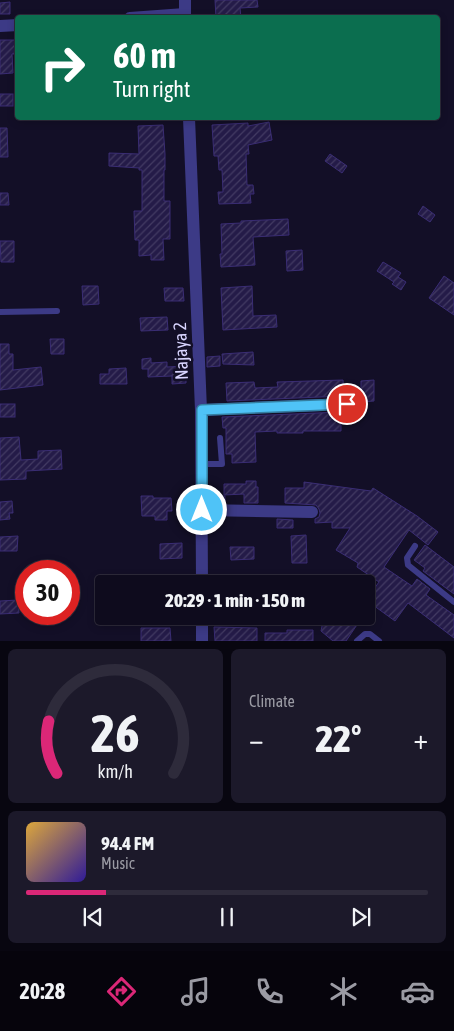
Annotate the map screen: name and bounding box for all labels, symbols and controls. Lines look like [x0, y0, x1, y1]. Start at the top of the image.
icon: right [30, 35, 95, 100]
text: 60 m [113, 35, 176, 75]
text: Turn right [113, 76, 190, 102]
street label: Najaya 2 [169, 322, 192, 380]
pin [326, 383, 368, 425]
icon: arrive [333, 390, 361, 418]
position arrow [175, 483, 227, 535]
speed limit sign: 30 [15, 560, 80, 625]
text: 20:29 · 1 min · 150 m [165, 589, 305, 611]
text: Climate [249, 692, 295, 710]
text: 26 [91, 703, 140, 763]
text: 22° [315, 717, 362, 760]
text: − [249, 723, 264, 755]
text: + [413, 723, 428, 755]
text: km/h [98, 761, 133, 782]
text: 94.4 FM [101, 832, 154, 854]
text: Music [101, 854, 135, 872]
icon: previous [79, 903, 107, 931]
icon: pause [213, 903, 241, 931]
icon: next [347, 903, 375, 931]
icon: directions [104, 974, 139, 1009]
icon: music [178, 974, 213, 1009]
icon: phone [252, 974, 287, 1009]
icon: climate [326, 974, 361, 1009]
icon: car [400, 974, 435, 1009]
text: 20:28 [19, 978, 65, 1004]

